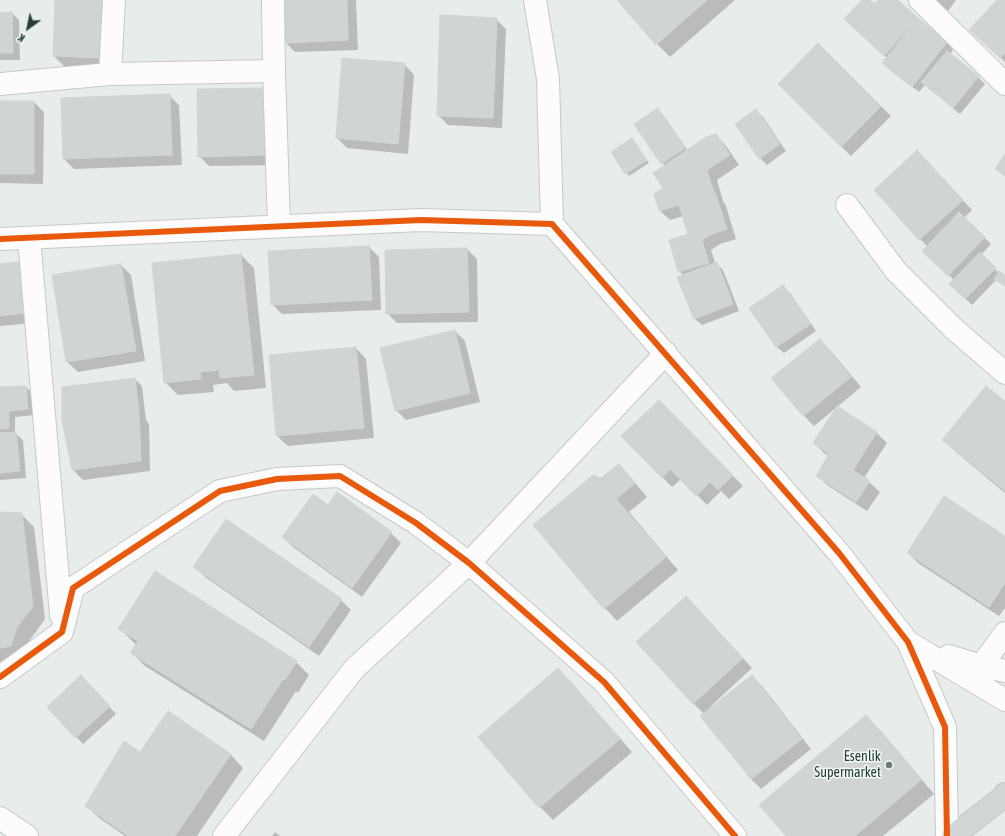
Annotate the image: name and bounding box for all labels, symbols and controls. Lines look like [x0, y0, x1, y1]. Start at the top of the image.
north arrow [8, 8, 48, 48]
text: K [16, 32, 27, 45]
place label: Esenlik Supermarket [814, 749, 881, 782]
marker: Esenlik Supermarket [884, 760, 894, 770]

